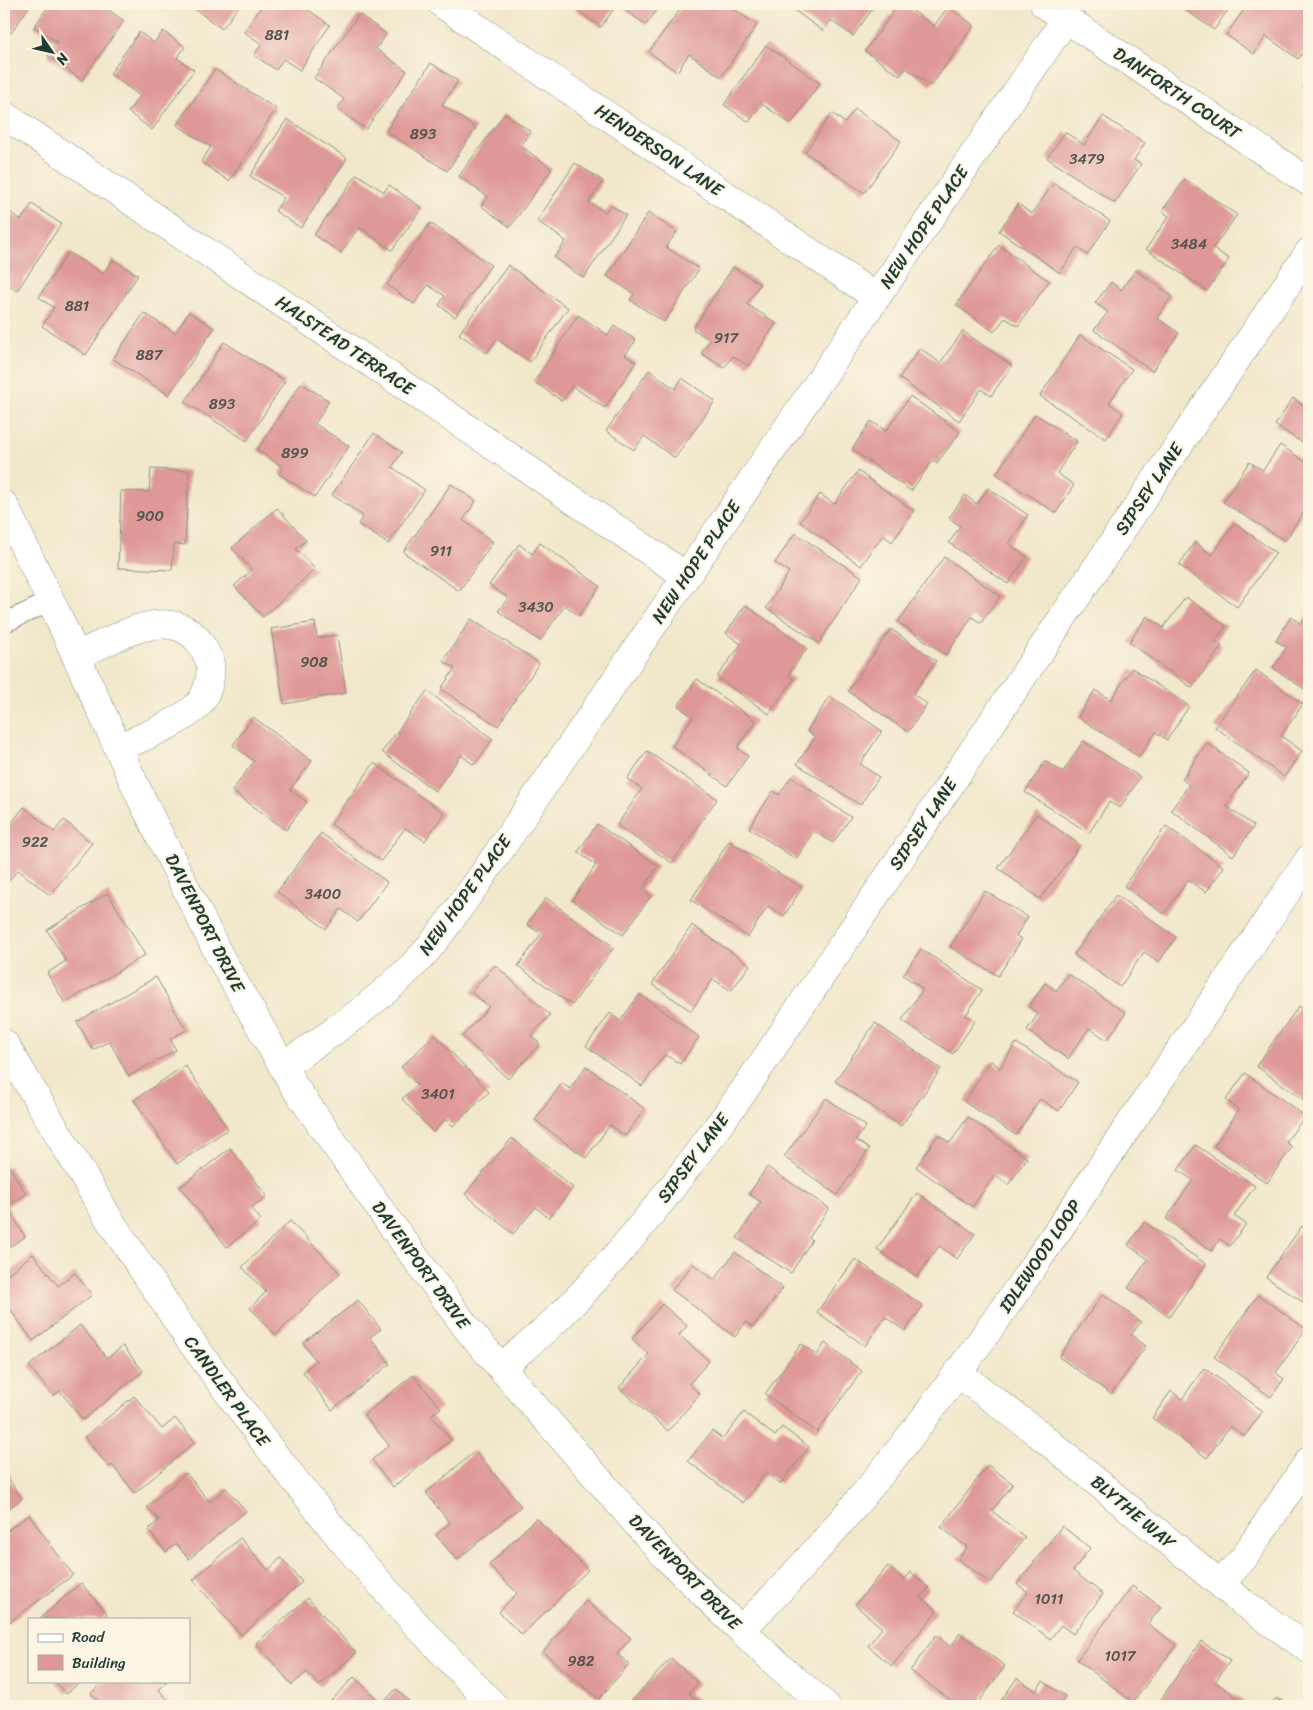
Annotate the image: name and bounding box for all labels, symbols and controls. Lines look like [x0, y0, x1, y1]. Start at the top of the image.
house number: 881 [265, 22, 289, 48]
north arrow [28, 28, 78, 78]
street label: DANFORTH COURT [1106, 38, 1249, 149]
text: N [49, 47, 76, 70]
street label: HENDERSON LANE [588, 95, 731, 206]
house number: 893 [410, 121, 436, 147]
house number: 3479 [1069, 146, 1105, 172]
street label: NEW HOPE PLACE [871, 158, 978, 295]
house number: 3484 [1171, 231, 1207, 257]
street label: HALSTEAD TERRACE [269, 286, 422, 404]
house number: 881 [65, 293, 89, 319]
house number: 917 [714, 325, 740, 351]
house number: 887 [136, 342, 164, 368]
house number: 893 [209, 391, 235, 417]
street label: SIPSEY LANE [1106, 435, 1192, 542]
house number: 899 [281, 440, 309, 466]
street label: NEW HOPE PLACE [643, 493, 750, 630]
house number: 900 [136, 503, 164, 529]
house number: 911 [430, 538, 452, 564]
house number: 3430 [518, 594, 554, 620]
house number: 908 [300, 649, 328, 675]
street label: SIPSEY LANE [880, 770, 966, 877]
street label: NEW HOPE PLACE [410, 827, 521, 962]
house number: 922 [22, 829, 49, 855]
street label: DAVENPORT DRIVE [156, 848, 254, 999]
house number: 3400 [305, 881, 341, 907]
house number: 3401 [421, 1081, 455, 1107]
street label: SIPSEY LANE [648, 1105, 738, 1210]
street label: IDLEWOOD LOOP [989, 1192, 1090, 1320]
street label: DAVENPORT DRIVE [363, 1194, 479, 1337]
street label: CANDLER PLACE [175, 1328, 279, 1455]
street label: BLYTHE WAY [1083, 1467, 1184, 1558]
street label: DAVENPORT DRIVE [621, 1506, 750, 1639]
house number: 1011 [1035, 1586, 1063, 1612]
legend [28, 1618, 190, 1682]
text: Road [72, 1624, 105, 1650]
house number: 1017 [1105, 1643, 1137, 1669]
house number: 982 [568, 1648, 595, 1674]
text: Building [72, 1650, 126, 1676]

